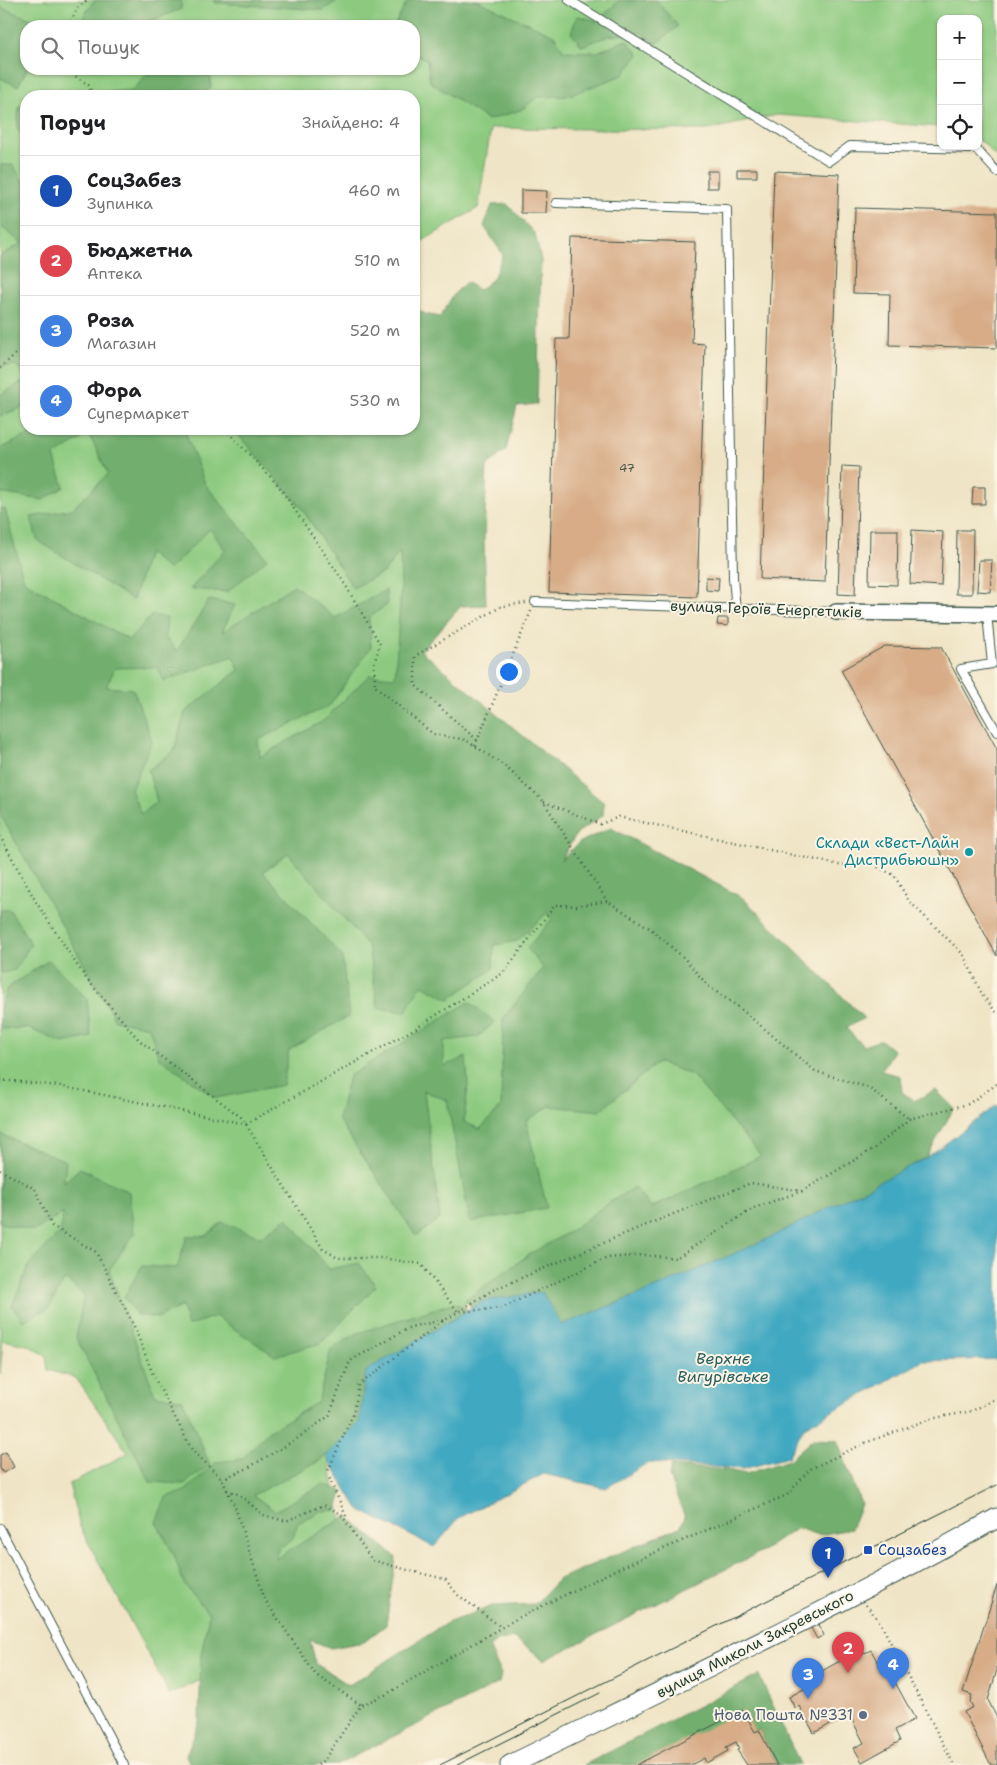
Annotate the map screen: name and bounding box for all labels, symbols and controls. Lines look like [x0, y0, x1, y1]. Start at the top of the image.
map controls [937, 15, 982, 150]
button: + [937, 15, 982, 60]
search box [20, 20, 420, 75]
icon: search [38, 34, 66, 62]
text: Пошук [78, 35, 140, 60]
button: − [937, 60, 982, 105]
button: locate [937, 105, 982, 150]
text: Поруч [40, 109, 106, 137]
text: Знайдено: 4 [302, 112, 400, 133]
text: СоцЗабез [87, 168, 181, 193]
text: 1 [52, 180, 60, 201]
text: 460 m [348, 180, 400, 201]
text: Зупинка [87, 193, 153, 214]
text: Бюджетна [87, 238, 193, 263]
text: 2 [50, 250, 62, 271]
text: 510 m [354, 250, 400, 271]
text: Аптека [87, 263, 142, 284]
text: Роза [87, 308, 134, 333]
text: 3 [50, 320, 62, 341]
text: 520 m [350, 320, 400, 341]
text: Магазин [87, 333, 156, 354]
text: Фора [87, 378, 142, 403]
text: 4 [50, 390, 62, 411]
text: 530 m [350, 390, 400, 411]
text: Супермаркет [87, 403, 189, 424]
house number: 47 [619, 460, 635, 476]
street label: вулиця Героїв Енергетиків [670, 596, 862, 622]
your location [496, 659, 522, 685]
place label: Склади «Вест-Лайн Дистрибьюшн» [816, 833, 959, 870]
marker: Склади «Вест-Лайн Дистрибьюшн» [963, 846, 975, 858]
water label: Верхнє Вигурівське [677, 1348, 769, 1387]
pin: 1 [812, 1537, 844, 1578]
place label: Соцзабез [878, 1540, 947, 1560]
marker: Соцзабез [862, 1544, 874, 1556]
street label: вулиця Миколи Закревського [653, 1585, 857, 1703]
pin: 2 [832, 1632, 864, 1673]
pin: 4 [877, 1648, 909, 1689]
pin: 3 [792, 1658, 824, 1699]
place label: Нова Пошта №331 [714, 1705, 853, 1725]
marker: Нова Пошта №331 [857, 1709, 869, 1721]

